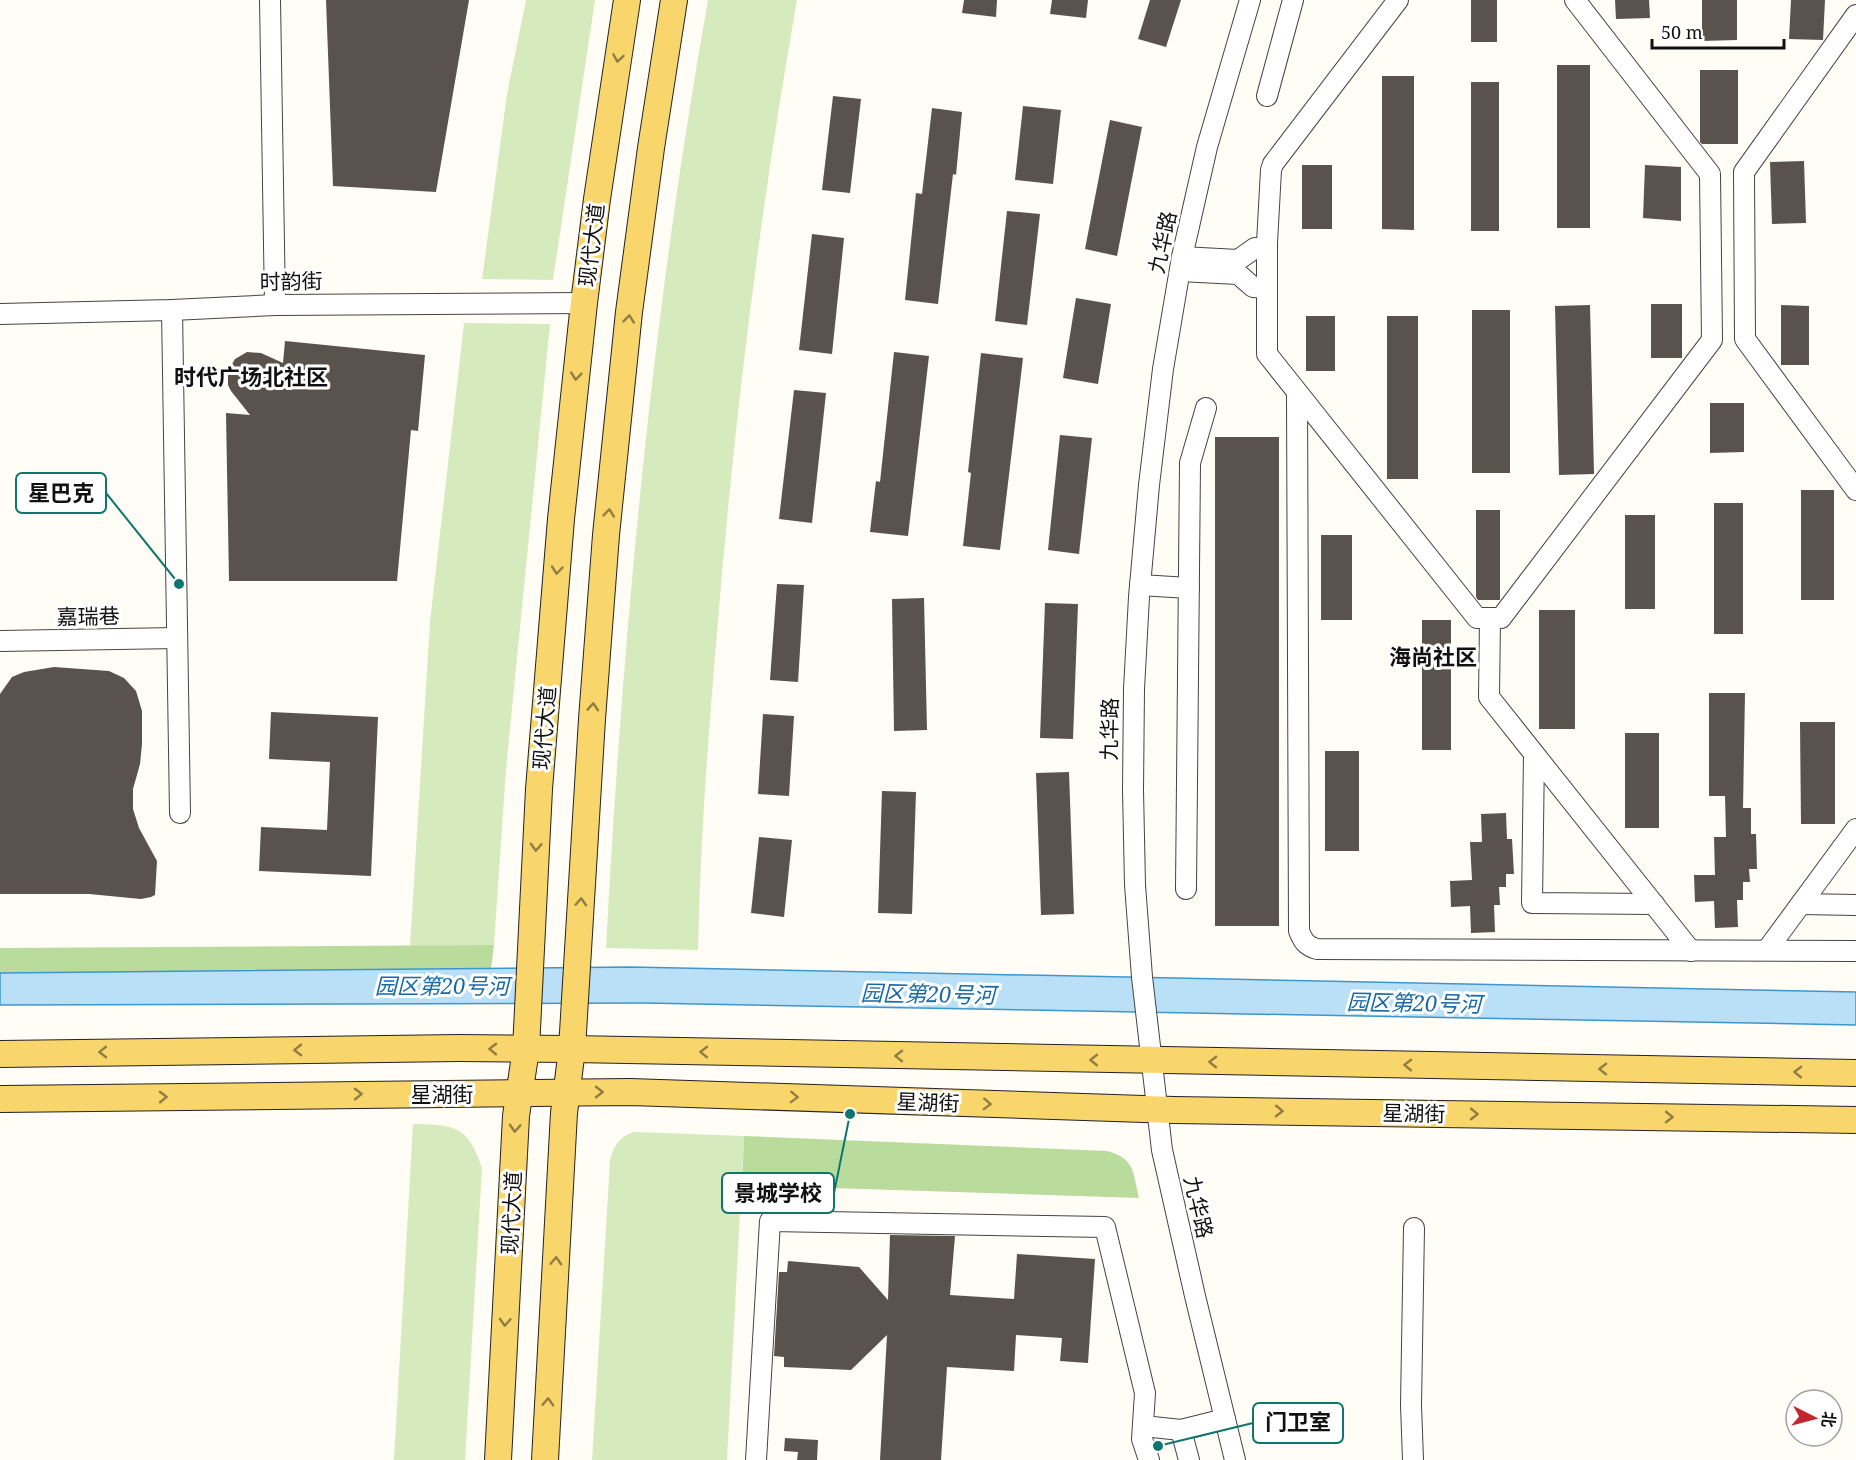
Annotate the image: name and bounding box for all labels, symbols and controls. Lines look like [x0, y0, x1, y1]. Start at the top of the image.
scale bar [1652, 12, 1784, 50]
text: 50 m [1661, 20, 1703, 44]
one-way arrow [612, 52, 625, 62]
street label: 现代大道 [572, 202, 610, 288]
street label: 九华路 [1142, 208, 1182, 276]
street label: 时韵街 [259, 266, 323, 296]
one-way arrow [622, 315, 634, 324]
district label: 时代广场北社区 [174, 361, 328, 391]
one-way arrow [570, 371, 583, 381]
callout: 星巴克 [16, 473, 106, 513]
text: 星巴克 [28, 477, 94, 507]
one-way arrow [602, 509, 615, 518]
one-way arrow [551, 566, 564, 575]
street label: 嘉瑞巷 [56, 601, 120, 631]
district label: 海尚社区 [1389, 641, 1477, 671]
street label: 现代大道 [526, 685, 562, 771]
street label: 九华路 [1094, 697, 1124, 761]
one-way arrow [586, 703, 599, 712]
one-way arrow [530, 843, 543, 852]
one-way arrow [574, 898, 587, 907]
water label: 园区第20号河 [375, 970, 513, 1000]
water label: 园区第20号河 [860, 977, 1000, 1009]
water label: 园区第20号河 [1346, 986, 1486, 1018]
one-way arrow [488, 1042, 497, 1055]
one-way arrow [293, 1044, 302, 1056]
one-way arrow [98, 1046, 107, 1059]
one-way arrow [700, 1046, 709, 1058]
one-way arrow [895, 1050, 904, 1062]
one-way arrow [1090, 1054, 1099, 1066]
one-way arrow [1208, 1056, 1217, 1068]
one-way arrow [1403, 1059, 1412, 1071]
one-way arrow [1598, 1062, 1607, 1075]
one-way arrow [1793, 1066, 1802, 1078]
street label: 星湖街 [411, 1080, 474, 1108]
one-way arrow [594, 1086, 603, 1098]
street label: 星湖街 [896, 1087, 960, 1117]
one-way arrow [354, 1088, 363, 1100]
one-way arrow [159, 1091, 168, 1103]
one-way arrow [789, 1091, 798, 1104]
one-way arrow [983, 1098, 992, 1110]
street label: 星湖街 [1382, 1098, 1446, 1128]
one-way arrow [1274, 1105, 1283, 1117]
one-way arrow [1469, 1108, 1478, 1120]
one-way arrow [1664, 1111, 1673, 1123]
one-way arrow [509, 1123, 522, 1132]
street label: 现代大道 [495, 1170, 527, 1256]
callout: 景城学校 [722, 1173, 834, 1213]
street label: 九华路 [1178, 1173, 1220, 1241]
text: 景城学校 [734, 1177, 822, 1207]
one-way arrow [549, 1256, 562, 1265]
one-way arrow [498, 1318, 511, 1327]
north arrow [1784, 1388, 1844, 1448]
one-way arrow [541, 1397, 554, 1406]
callout: 门卫室 [1253, 1403, 1343, 1443]
text: 门卫室 [1265, 1406, 1331, 1436]
text: 北 [1817, 1410, 1841, 1429]

